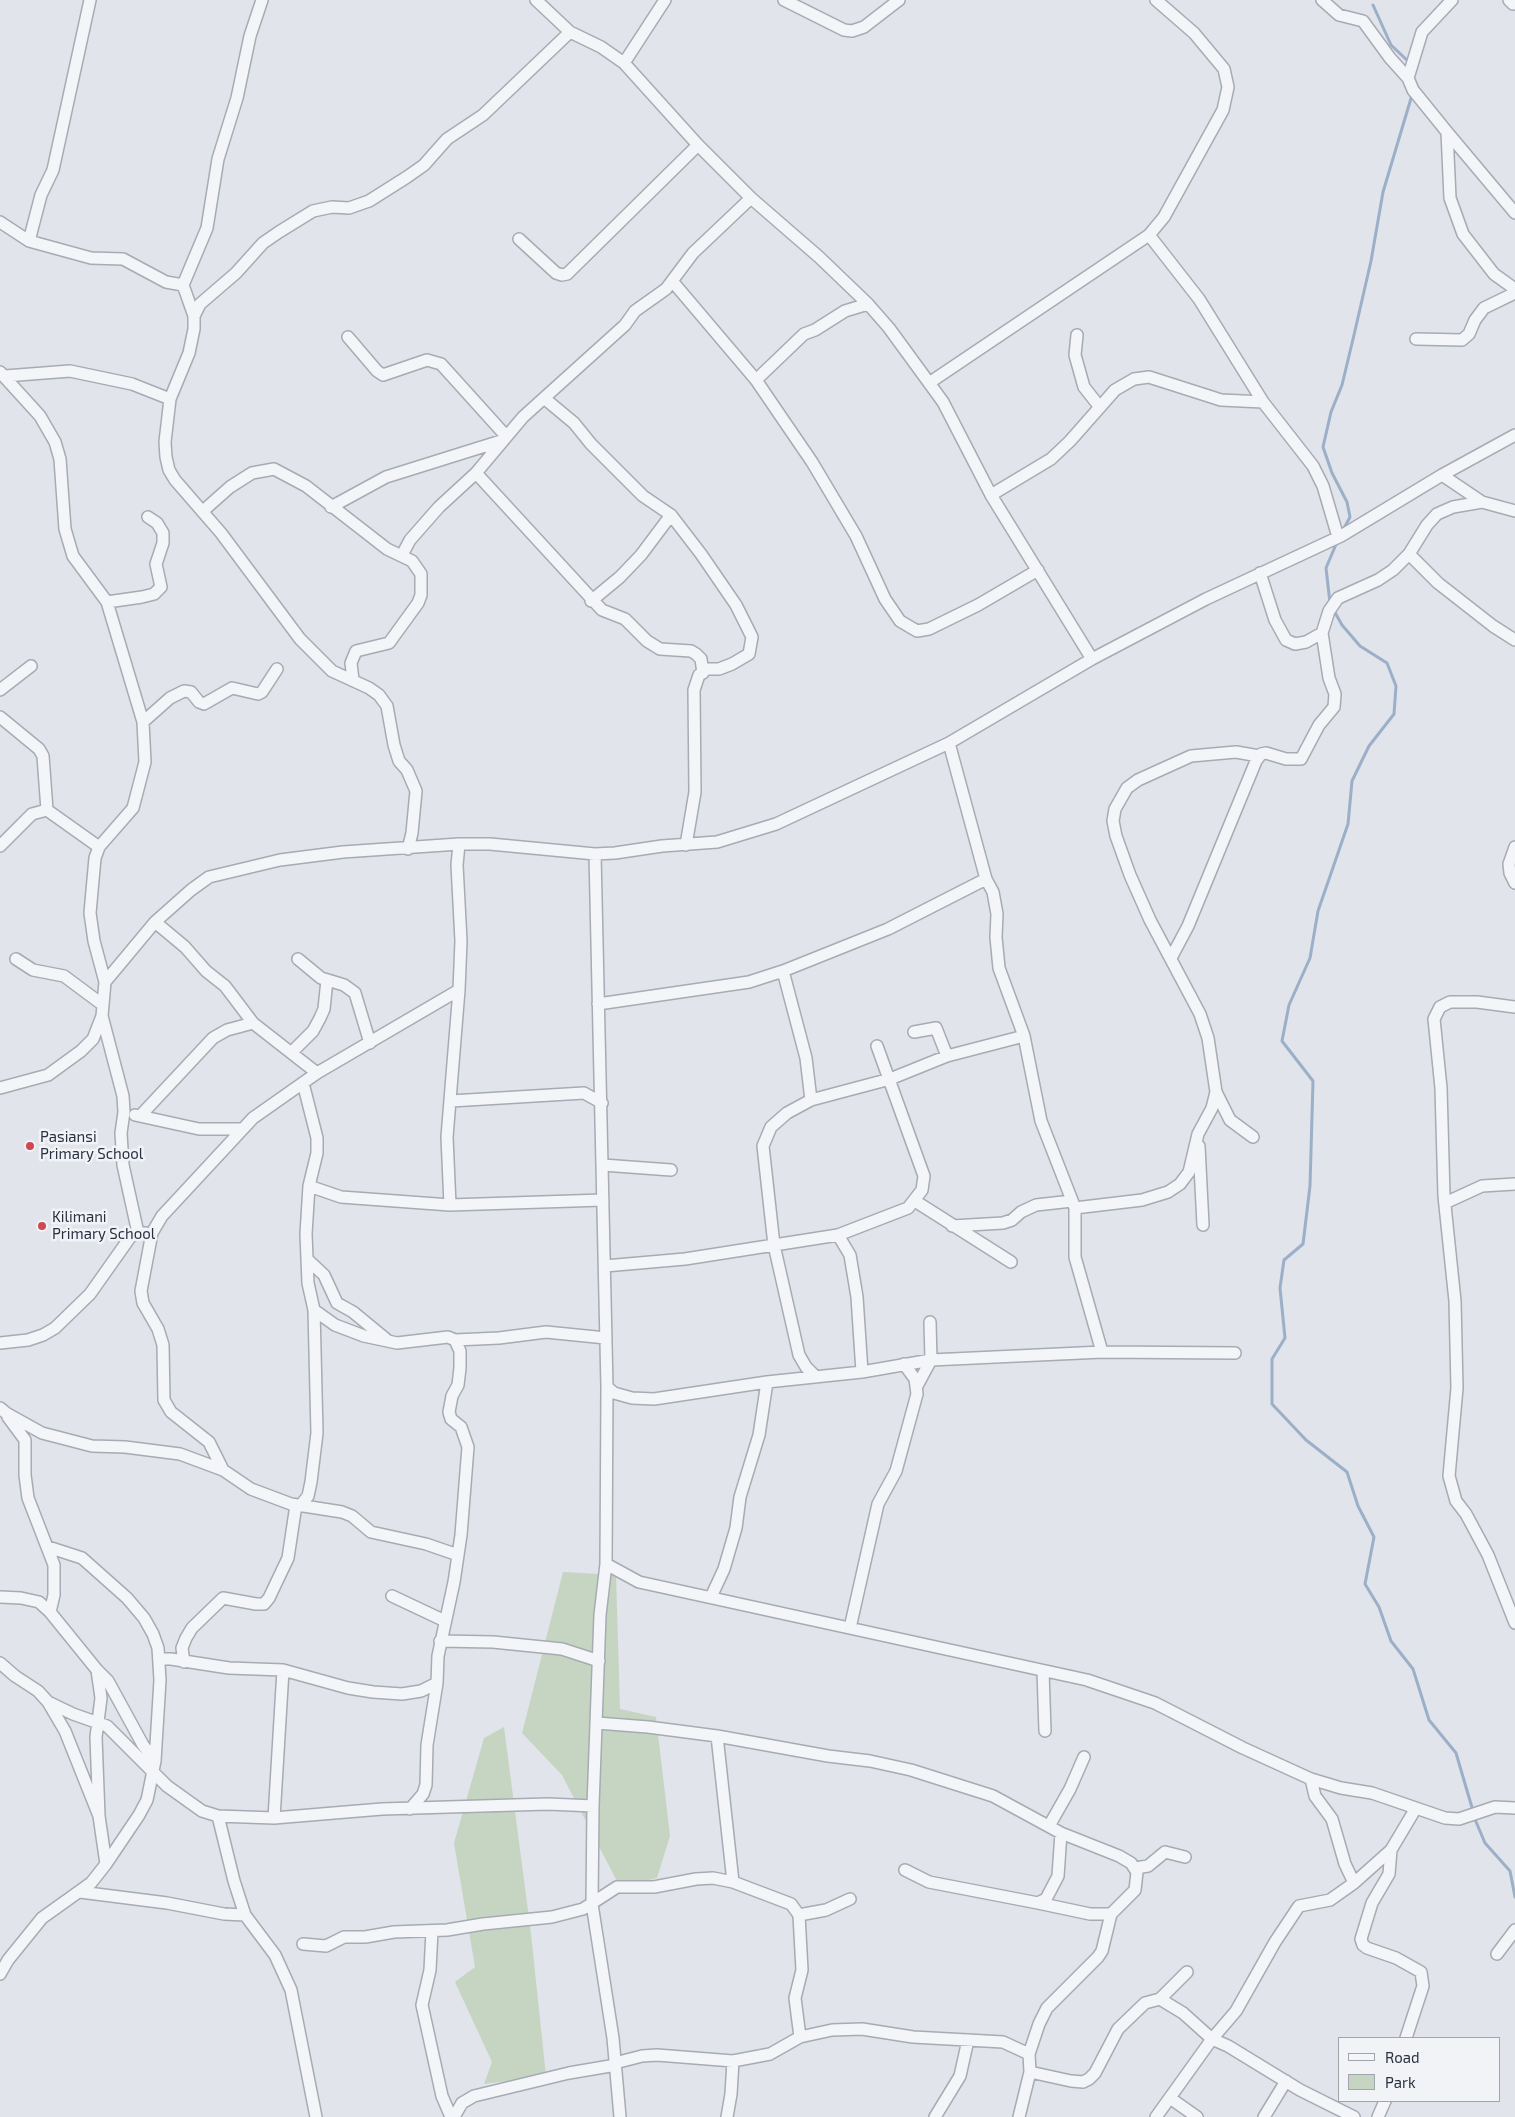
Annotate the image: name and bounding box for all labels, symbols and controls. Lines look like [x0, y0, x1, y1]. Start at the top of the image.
place label: Pasiansi Primary School [40, 1128, 143, 1163]
marker: Pasiansi Primary School [24, 1140, 36, 1152]
place label: Kilimani Primary School [52, 1208, 155, 1243]
marker: Kilimani Primary School [36, 1220, 48, 1232]
legend [1338, 2037, 1500, 2102]
text: Road [1385, 2048, 1420, 2066]
text: Park [1385, 2073, 1416, 2091]

